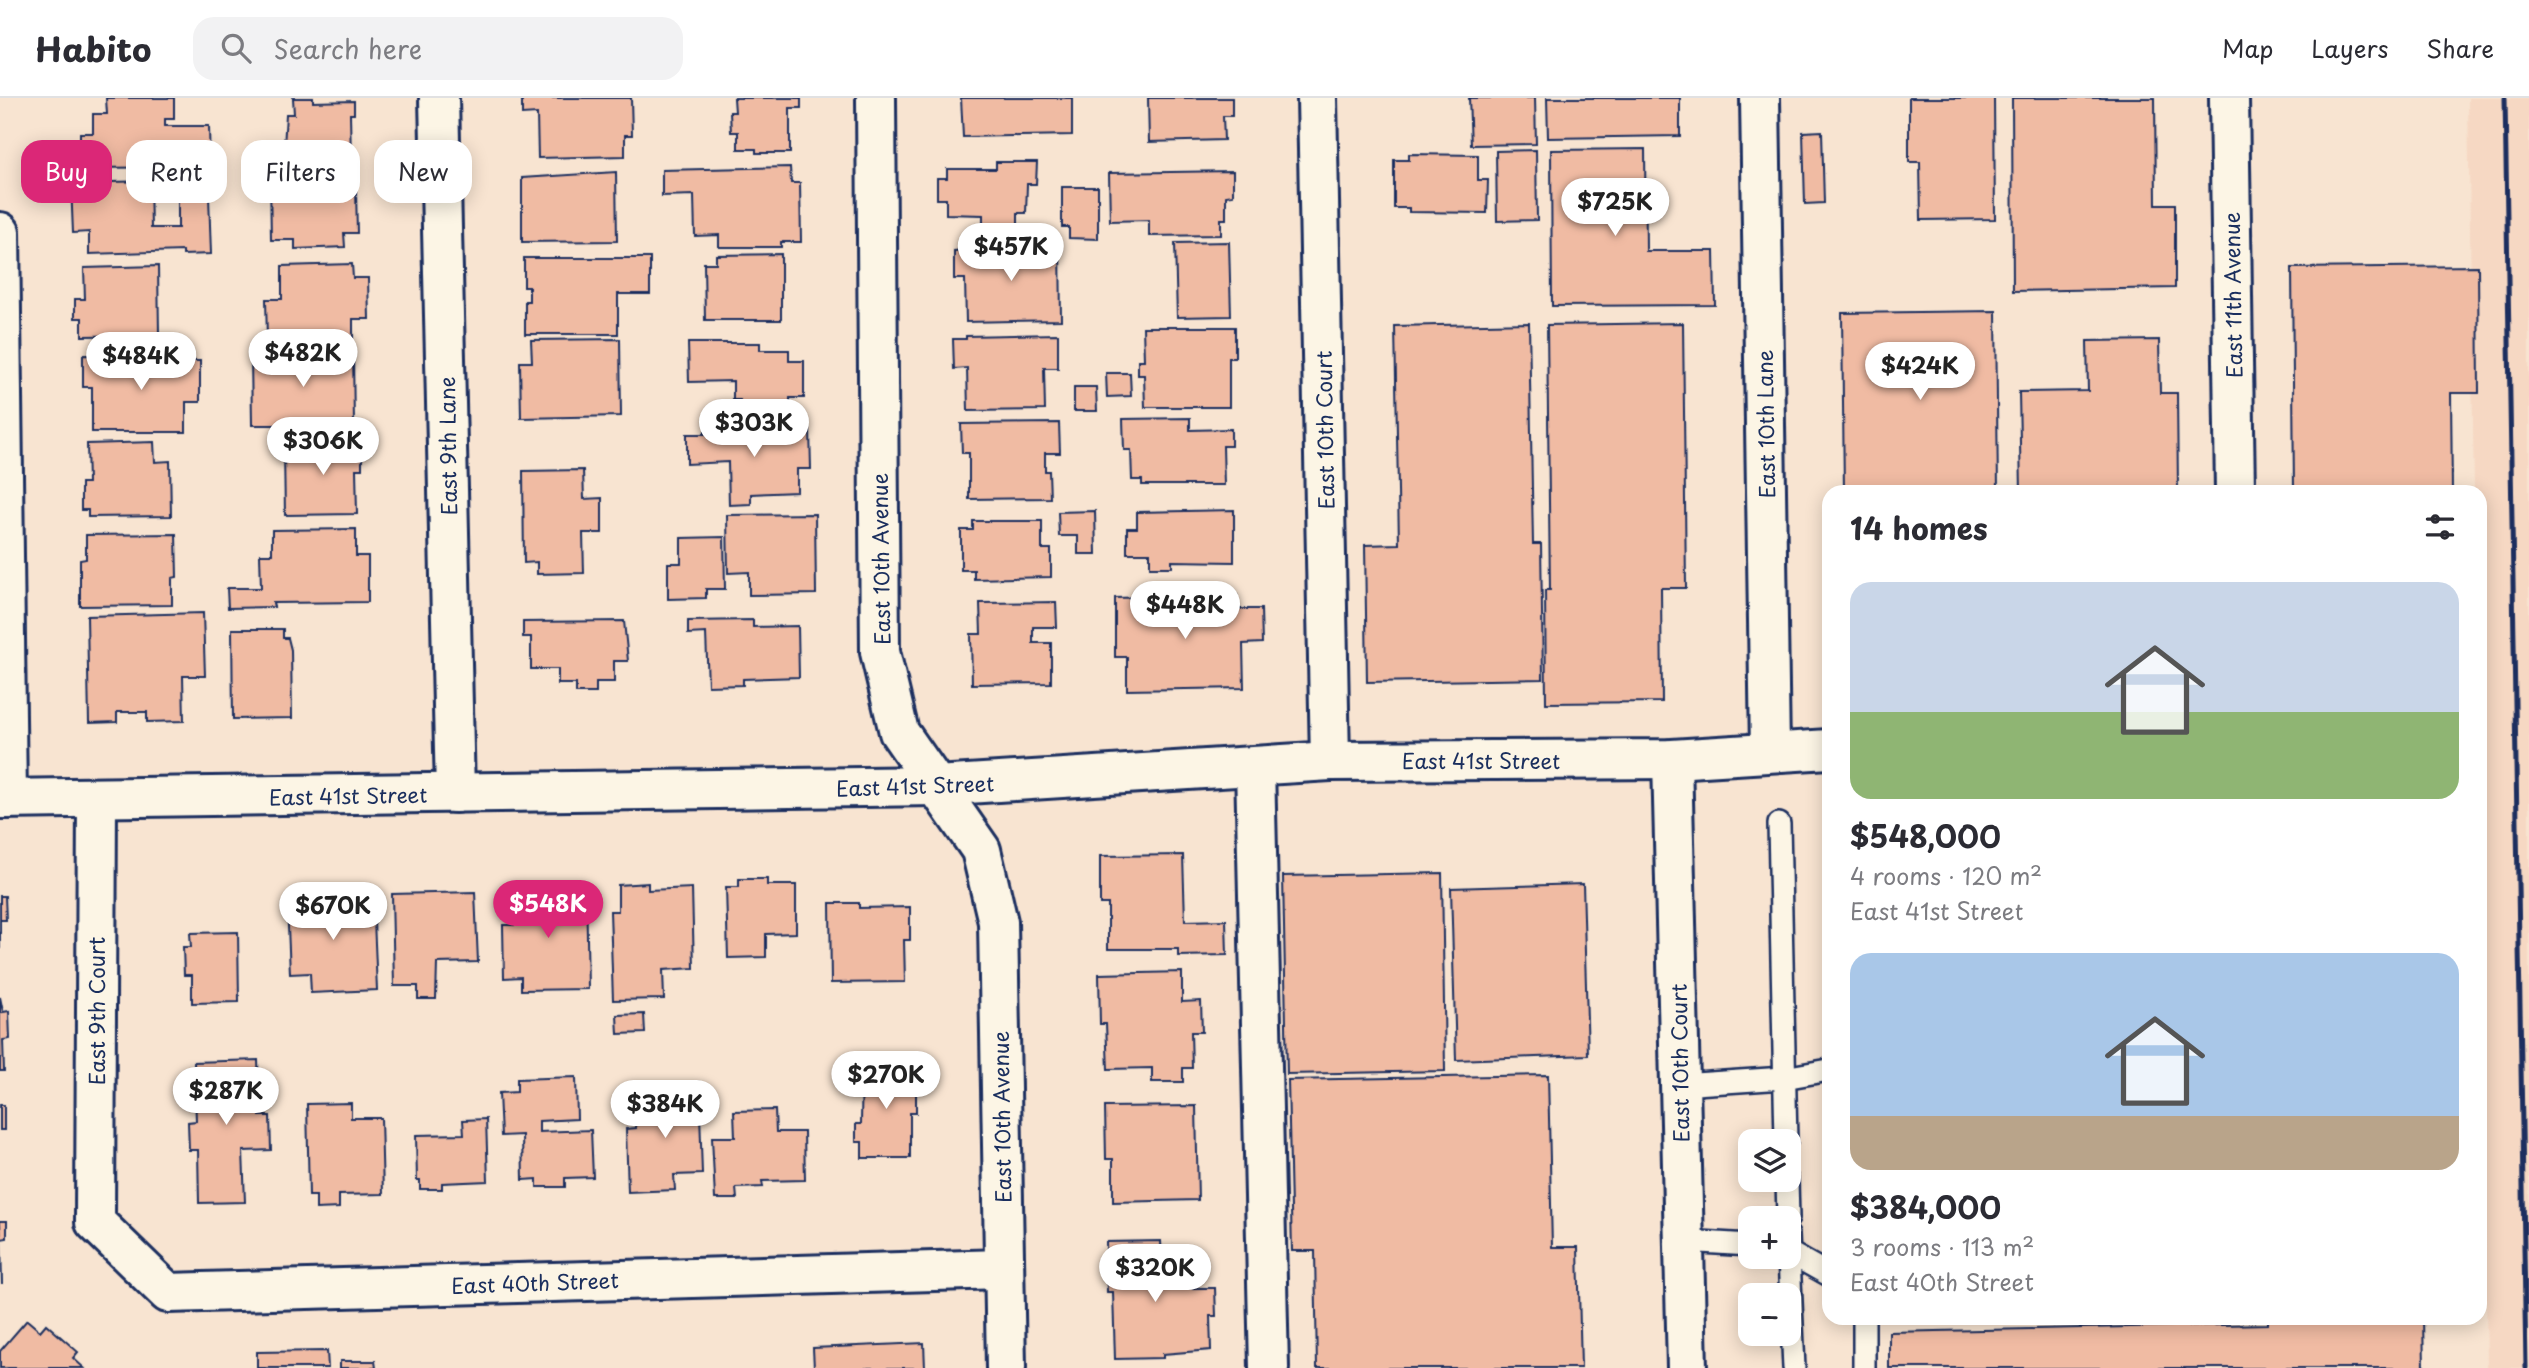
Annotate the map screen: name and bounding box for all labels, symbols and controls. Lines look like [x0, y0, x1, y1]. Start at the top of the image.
search box [193, 17, 683, 80]
text: Habito [35, 23, 151, 73]
icon: search [217, 29, 255, 67]
text: Search here [273, 29, 422, 68]
text: Map [2222, 30, 2273, 66]
text: Layers [2311, 30, 2388, 66]
text: Share [2426, 30, 2494, 66]
chip: Buy [21, 140, 112, 203]
chip: Rent [126, 140, 227, 203]
chip: Filters [241, 140, 360, 203]
chip: New [374, 140, 472, 203]
pin: $725K [1566, 178, 1664, 238]
text: $725K [1577, 183, 1653, 218]
street label: East 11th Avenue [2215, 212, 2249, 378]
pin: $457K [962, 223, 1060, 283]
text: $457K [974, 228, 1048, 263]
pin: $482K [254, 330, 352, 389]
pin: $484K [92, 332, 190, 392]
text: $482K [265, 334, 341, 369]
text: $484K [102, 337, 180, 372]
pin: $424K [1871, 342, 1969, 402]
text: $424K [1881, 347, 1959, 382]
street label: East 10th Lane [1748, 349, 1782, 499]
street label: East 10th Court [1307, 350, 1341, 510]
street label: East 9th Lane [430, 376, 464, 516]
pin: $303K [705, 400, 803, 459]
text: $303K [715, 404, 793, 439]
pin: $306K [274, 418, 372, 477]
text: $306K [283, 422, 363, 457]
street label: East 10th Avenue [863, 473, 897, 645]
text: 14 homes [1850, 505, 1988, 550]
icon: filters [2421, 508, 2459, 546]
pin: $448K [1136, 582, 1234, 641]
text: $448K [1146, 586, 1224, 621]
icon: home [2092, 627, 2218, 753]
street label: East 41st Street [1402, 744, 1560, 776]
street label: East 41st Street [835, 766, 995, 804]
street label: East 41st Street [269, 778, 428, 812]
text: $548,000 [1850, 813, 2001, 858]
text: 4 rooms · 120 m² [1850, 858, 2042, 893]
pin: $548K [499, 880, 597, 940]
pin: $670K [284, 882, 382, 942]
text: $548K [509, 885, 587, 920]
text: $670K [295, 887, 371, 922]
text: East 41st Street [1850, 893, 2023, 928]
street label: East 9th Court [80, 937, 112, 1085]
street label: East 10th Court [1662, 983, 1696, 1143]
icon: home [2092, 998, 2218, 1124]
street label: East 10th Avenue [984, 1031, 1018, 1203]
pin: $270K [837, 1052, 935, 1111]
text: $270K [847, 1056, 925, 1091]
pin: $287K [177, 1068, 275, 1127]
text: $287K [189, 1072, 263, 1107]
pin: $384K [616, 1080, 714, 1140]
text: $384K [627, 1085, 703, 1120]
map controls [1738, 1129, 1801, 1346]
button: layers [1738, 1129, 1801, 1192]
text: $384,000 [1850, 1184, 2001, 1229]
button: + [1738, 1206, 1801, 1269]
text: 3 rooms · 113 m² [1850, 1229, 2034, 1264]
pin: $320K [1106, 1244, 1204, 1304]
text: $320K [1115, 1249, 1195, 1284]
street label: East 40th Street [451, 1263, 619, 1301]
text: East 40th Street [1850, 1264, 2034, 1299]
button: − [1738, 1283, 1801, 1346]

